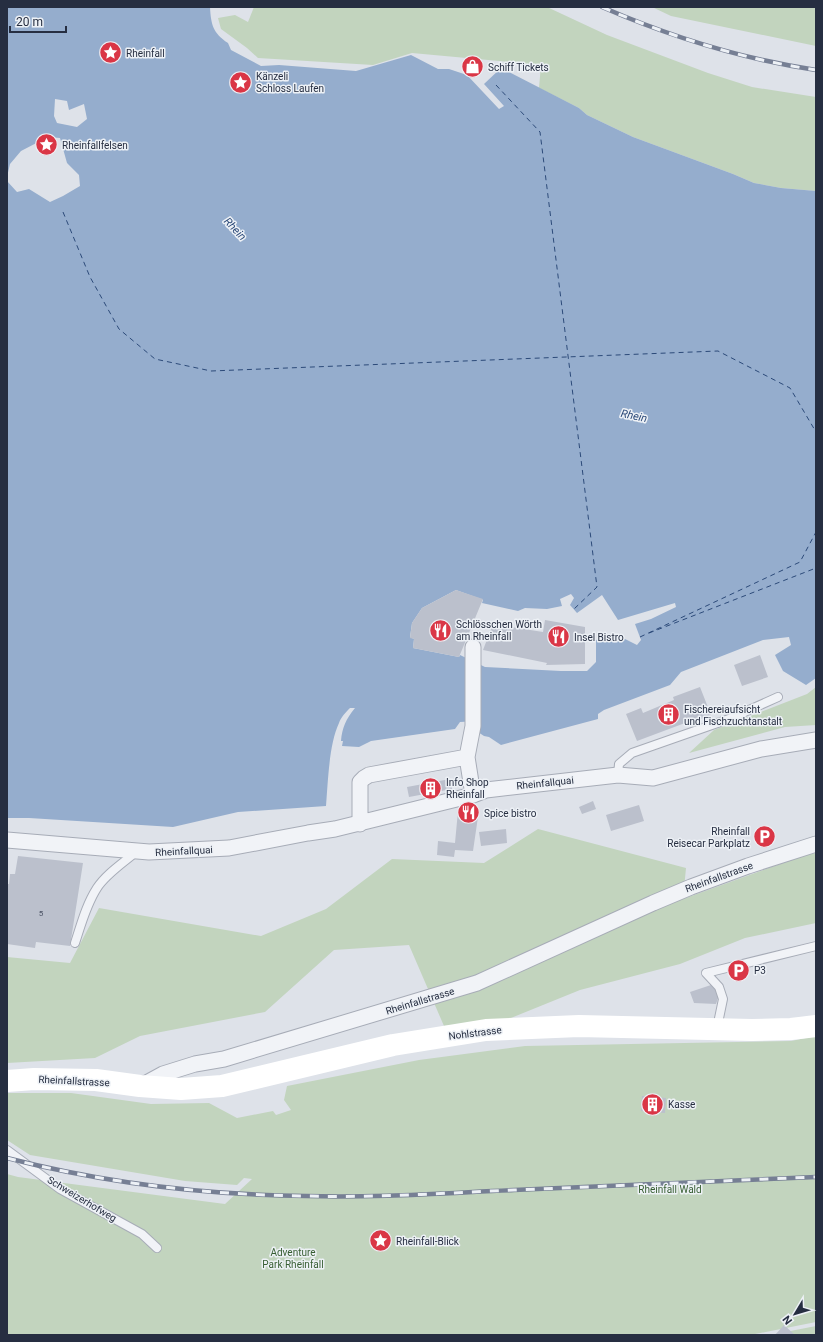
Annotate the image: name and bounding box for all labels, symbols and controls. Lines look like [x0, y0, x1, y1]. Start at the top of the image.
scale bar [10, 8, 66, 34]
text: 20 m [16, 15, 43, 29]
place icon: Rheinfall [98, 40, 124, 66]
place label: Rheinfall [126, 48, 165, 59]
shop icon: Schiff Tickets [460, 54, 486, 80]
place label: Schiff Tickets [488, 62, 549, 73]
place icon: Känzeli Schloss Laufen [227, 69, 253, 95]
place label: Känzeli Schloss Laufen [256, 71, 324, 94]
place icon: Rheinfallfelsen [34, 132, 60, 158]
place label: Rheinfallfelsen [62, 140, 128, 151]
water label: Rhein [221, 215, 249, 243]
water label: Rhein [620, 407, 648, 425]
restaurant icon: Schlösschen Wörth am Rheinfall [427, 617, 453, 643]
place label: Schlösschen Wörth am Rheinfall [456, 619, 542, 642]
restaurant icon: Insel Bistro [546, 624, 572, 650]
place label: Insel Bistro [574, 632, 624, 643]
building icon: Fischereiaufsicht und Fischzuchtanstalt [656, 702, 682, 728]
place label: Fischereiaufsicht und Fischzuchtanstalt [684, 704, 782, 727]
building icon: Info Shop Rheinfall [417, 775, 443, 801]
street label: Rheinfallquai [516, 775, 574, 791]
place label: Info Shop Rheinfall [446, 777, 489, 800]
restaurant icon: Spice bistro [455, 800, 481, 826]
place label: Spice bistro [484, 808, 537, 819]
parking icon: Rheinfall Reisecar Parkplatz [752, 824, 778, 850]
place label: Rheinfall Reisecar Parkplatz [667, 826, 750, 849]
street label: Rheinfallquai [155, 844, 213, 858]
street label: Rheinfallstrasse [684, 860, 754, 894]
house number: 5 [39, 909, 44, 918]
parking icon: P3 [725, 957, 751, 983]
place label: P3 [754, 965, 766, 976]
street label: Rheinfallstrasse [384, 985, 456, 1017]
street label: Nohlstrasse [448, 1024, 502, 1042]
street label: Rheinfallstrasse [38, 1074, 110, 1088]
building icon: Kasse [640, 1091, 666, 1117]
place label: Kasse [668, 1099, 695, 1110]
street label: Schweizerhofweg [45, 1174, 119, 1224]
park label: Rheinfall Wald [638, 1184, 702, 1195]
place icon: Rheinfall-Blick [368, 1228, 394, 1254]
place label: Rheinfall-Blick [396, 1236, 460, 1247]
park label: Adventure Park Rheinfall [262, 1247, 324, 1270]
north arrow [775, 1294, 815, 1334]
text: N [780, 1313, 795, 1327]

